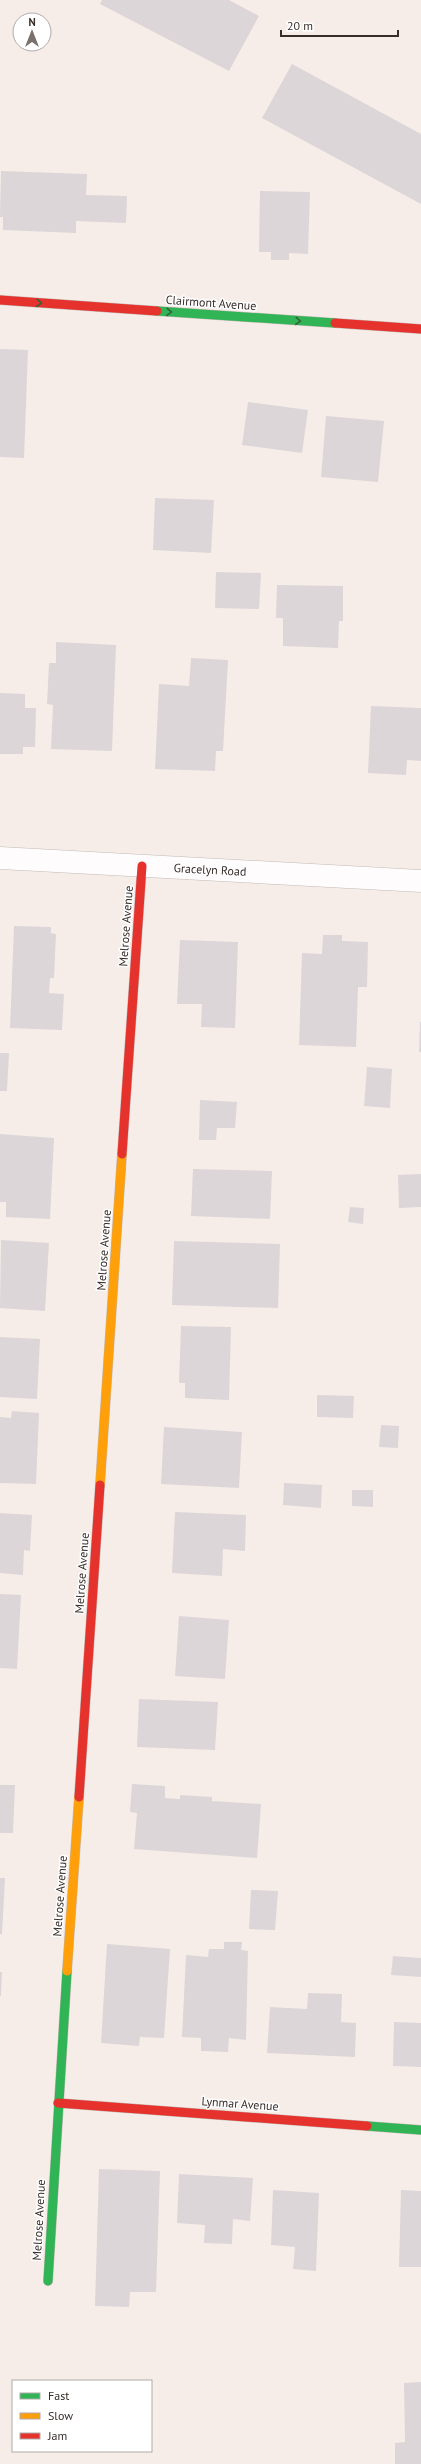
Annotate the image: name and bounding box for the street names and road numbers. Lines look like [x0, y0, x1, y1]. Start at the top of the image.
street label: Clairmont Avenue [165, 292, 257, 313]
street label: Gracelyn Road [173, 860, 247, 879]
street label: Melrose Avenue [115, 885, 136, 967]
street label: Melrose Avenue [93, 1209, 114, 1291]
street label: Melrose Avenue [71, 1532, 92, 1614]
street label: Melrose Avenue [49, 1855, 70, 1937]
street label: Lynmar Avenue [201, 2093, 279, 2114]
street label: Melrose Avenue [29, 2179, 48, 2261]

